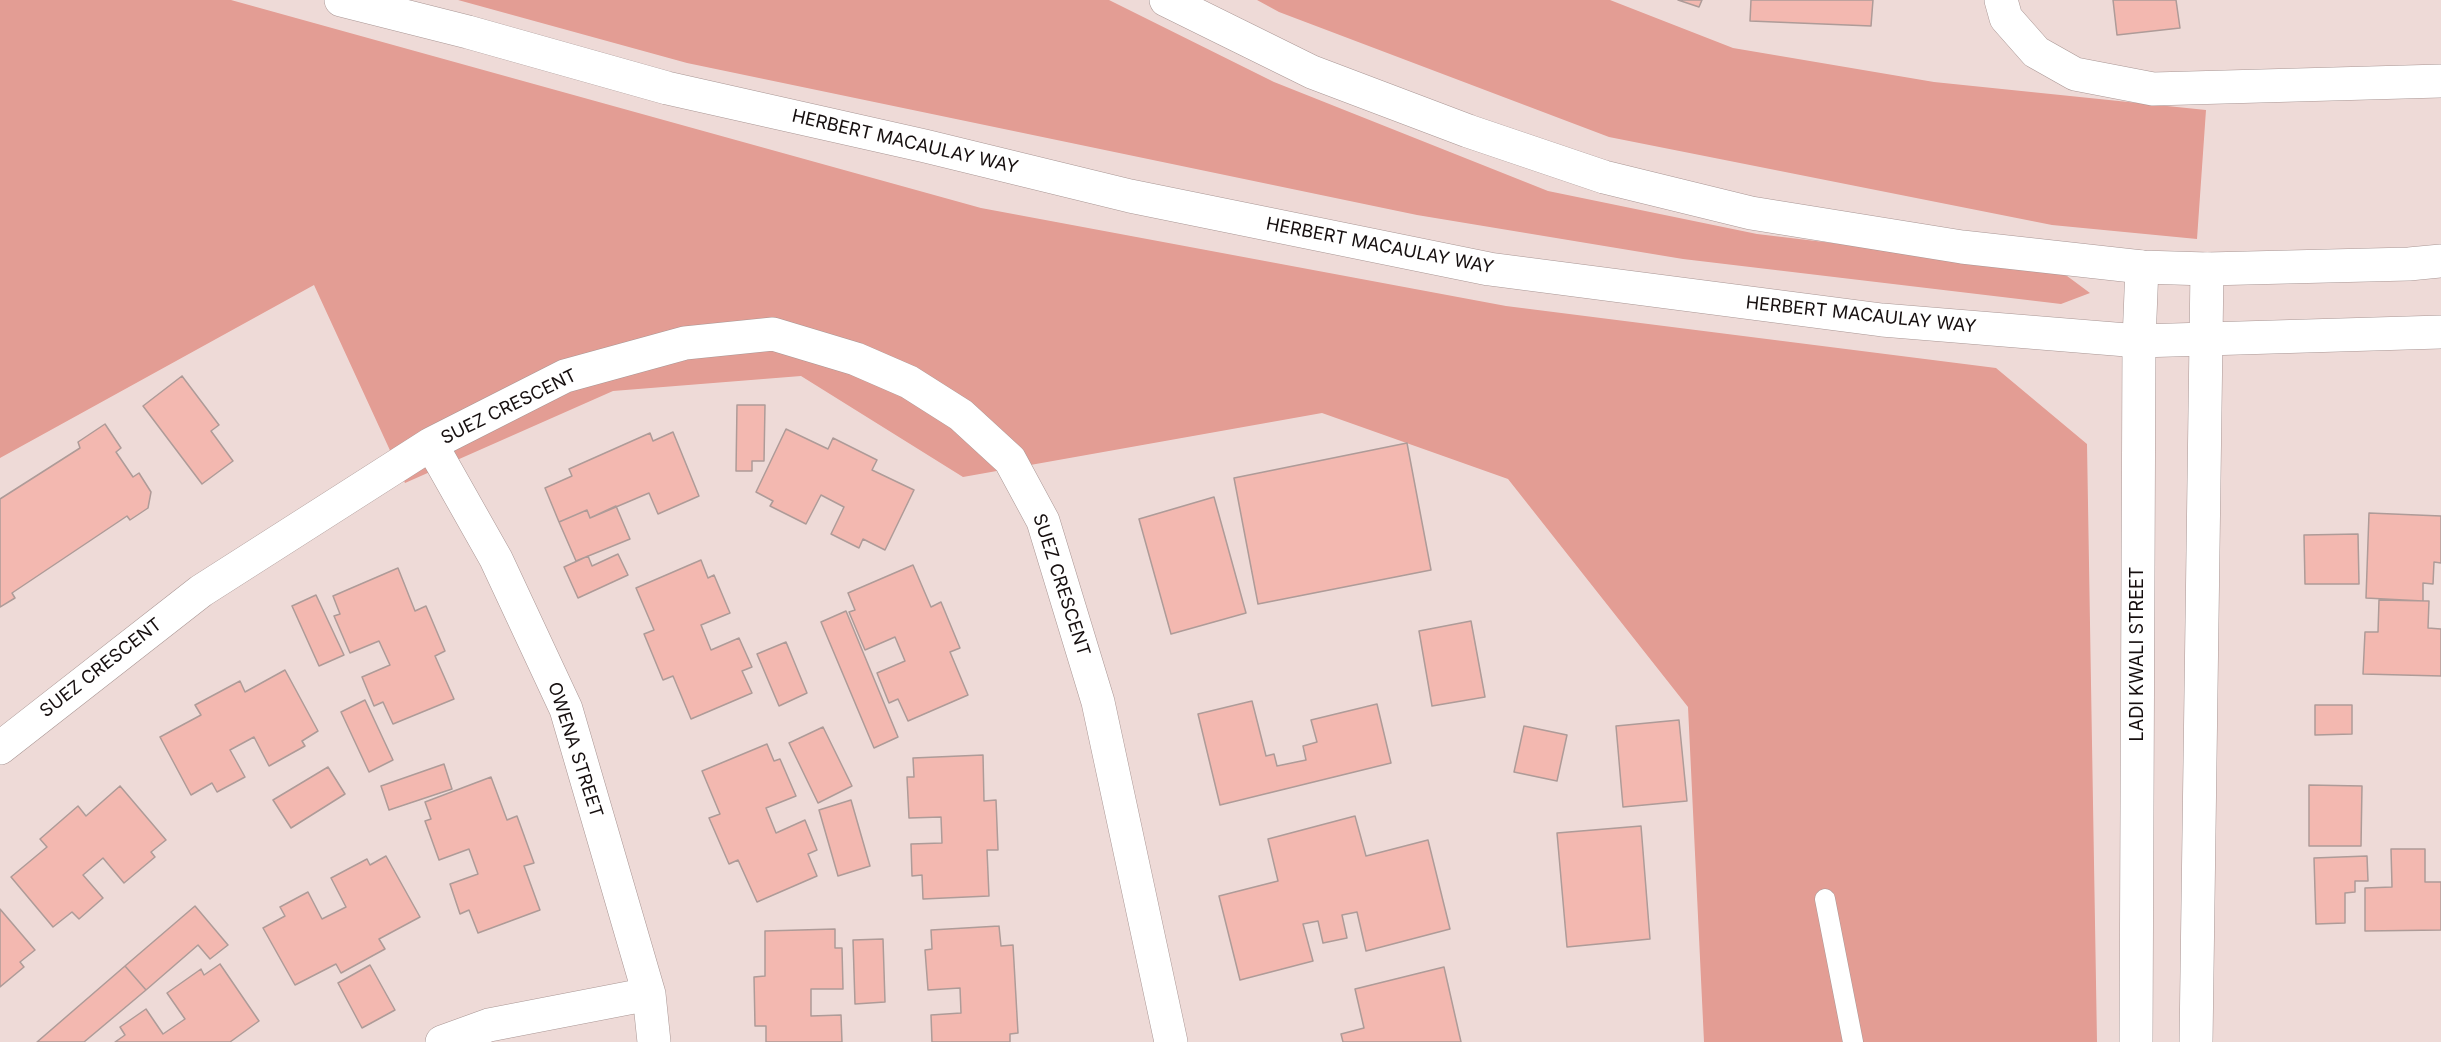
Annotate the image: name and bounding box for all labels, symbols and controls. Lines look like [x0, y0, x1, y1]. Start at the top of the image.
street label: HERBERT MACAULAY WAY [790, 105, 1020, 179]
street label: HERBERT MACAULAY WAY [1264, 213, 1496, 279]
street label: HERBERT MACAULAY WAY [1745, 292, 1977, 338]
street label: SUEZ CRESCENT [438, 365, 580, 449]
street label: SUEZ CRESCENT [1028, 511, 1094, 659]
street label: LADI KWALI STREET [2127, 567, 2149, 741]
street label: SUEZ CRESCENT [36, 614, 166, 722]
street label: OWENA STREET [543, 679, 607, 821]

